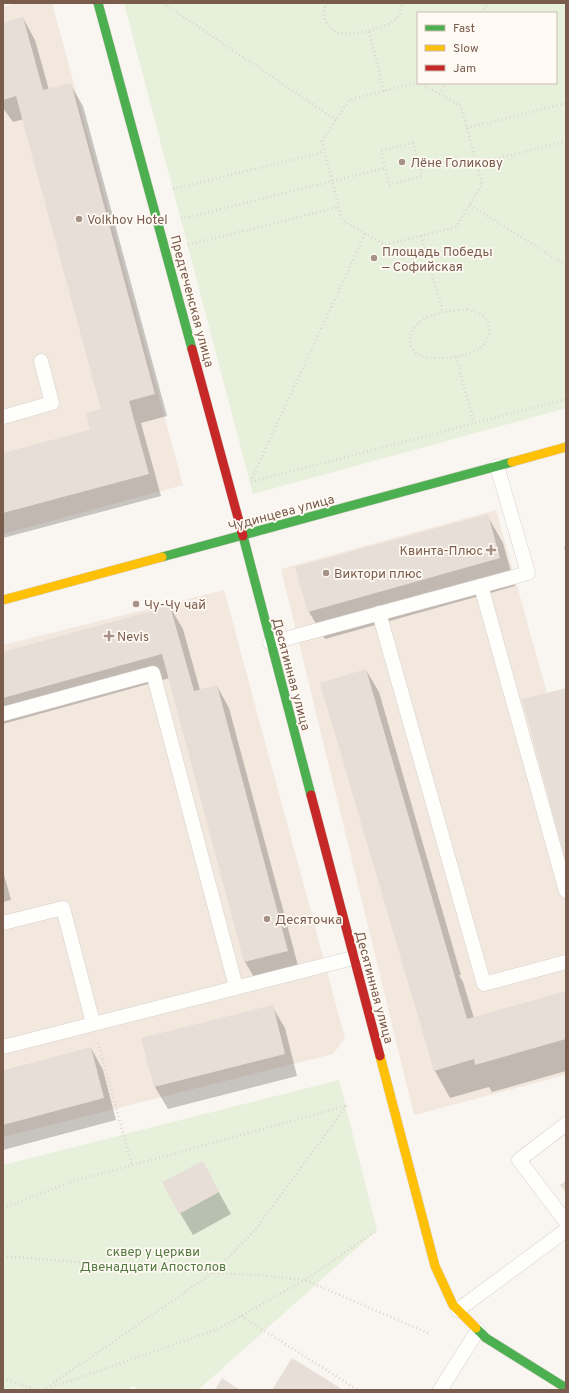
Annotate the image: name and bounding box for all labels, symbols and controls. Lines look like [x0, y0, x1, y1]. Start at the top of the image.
legend [417, 12, 557, 84]
text: Fast [453, 21, 475, 37]
text: Slow [453, 41, 479, 57]
text: Jam [453, 61, 476, 77]
place label: Лёне Голикову [410, 156, 503, 172]
marker: Лёне Голикову [397, 157, 407, 167]
place label: Volkhov Hotel [87, 213, 168, 229]
marker: Volkhov Hotel [74, 214, 84, 224]
street label: Предтеченская улица [166, 234, 216, 369]
place label: Площадь Победы — Софийская [382, 245, 492, 276]
marker: Площадь Победы — Софийская [369, 253, 379, 263]
street label: Чудинцева улица [227, 492, 336, 536]
place label: Квинта-Плюс [399, 544, 483, 560]
marker: Квинта-Плюс [486, 545, 496, 555]
place label: Виктори плюс [334, 567, 422, 583]
marker: Виктори плюс [321, 568, 331, 578]
place label: Чу-Чу чай [144, 598, 206, 614]
marker: Чу-Чу чай [131, 599, 141, 609]
street label: Десятинная улица [267, 616, 313, 733]
place label: Nevis [117, 630, 149, 646]
marker: Nevis [104, 631, 114, 641]
place label: Десяточка [275, 913, 342, 929]
marker: Десяточка [262, 914, 272, 924]
street label: Десятинная улица [350, 929, 396, 1046]
park label: сквер у церкви Двенадцати Апостолов [80, 1245, 226, 1276]

